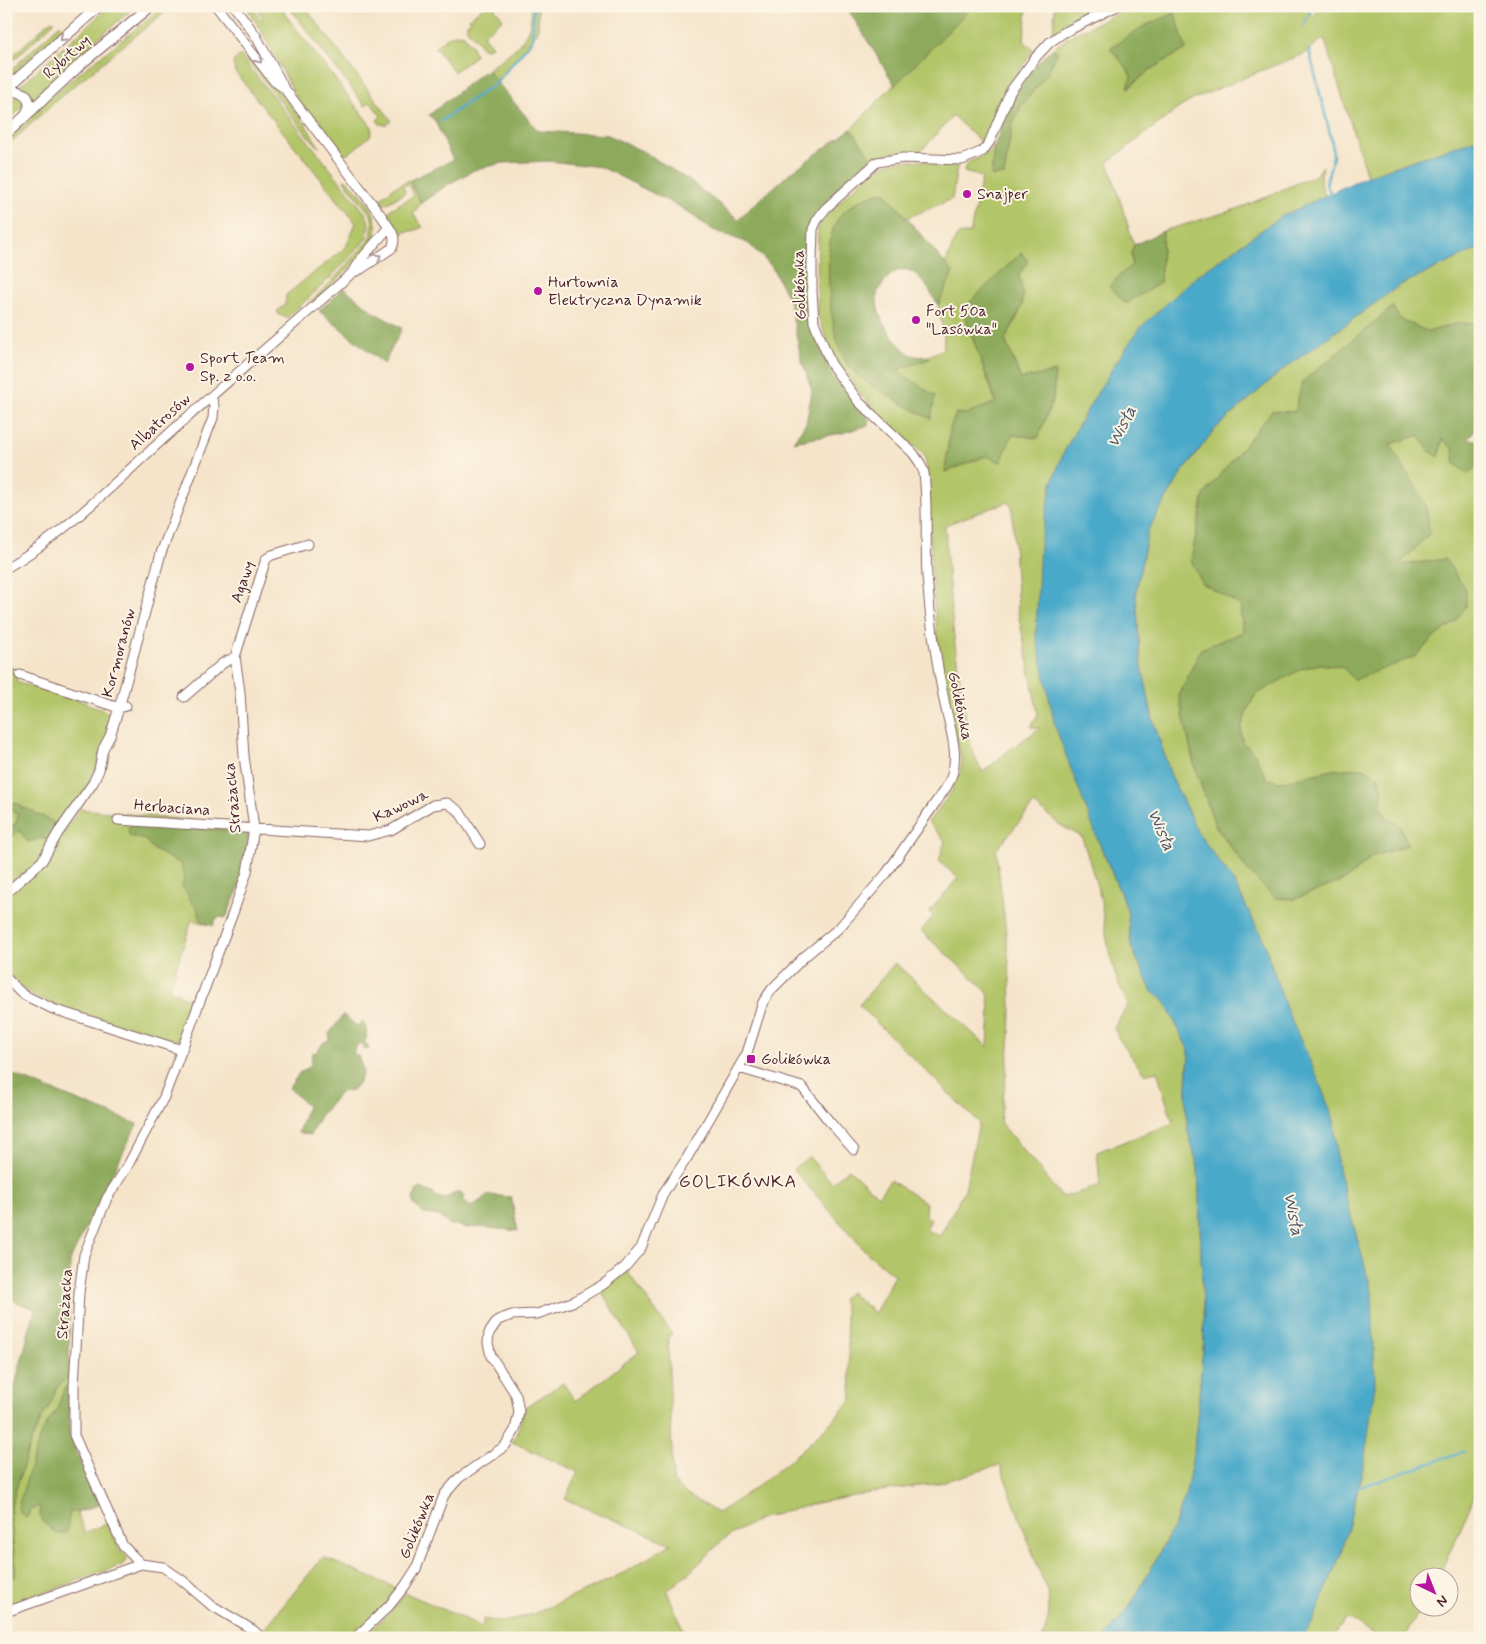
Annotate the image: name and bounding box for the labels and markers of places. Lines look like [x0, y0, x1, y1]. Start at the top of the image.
place label: Snajper [977, 184, 1028, 205]
marker: Snajper [961, 188, 973, 200]
place label: Hurtownia Elektryczna Dynamik [548, 272, 702, 311]
marker: Hurtownia Elektryczna Dynamik [532, 285, 544, 297]
place label: Fort 50a "Lasówka" [926, 301, 997, 340]
marker: Fort 50a "Lasówka" [910, 314, 922, 326]
place label: Sport Team Sp. z o.o. [200, 348, 285, 387]
marker: Sport Team Sp. z o.o. [184, 361, 196, 373]
place label: Golikówka [761, 1049, 831, 1070]
marker: Golikówka [745, 1053, 757, 1065]

